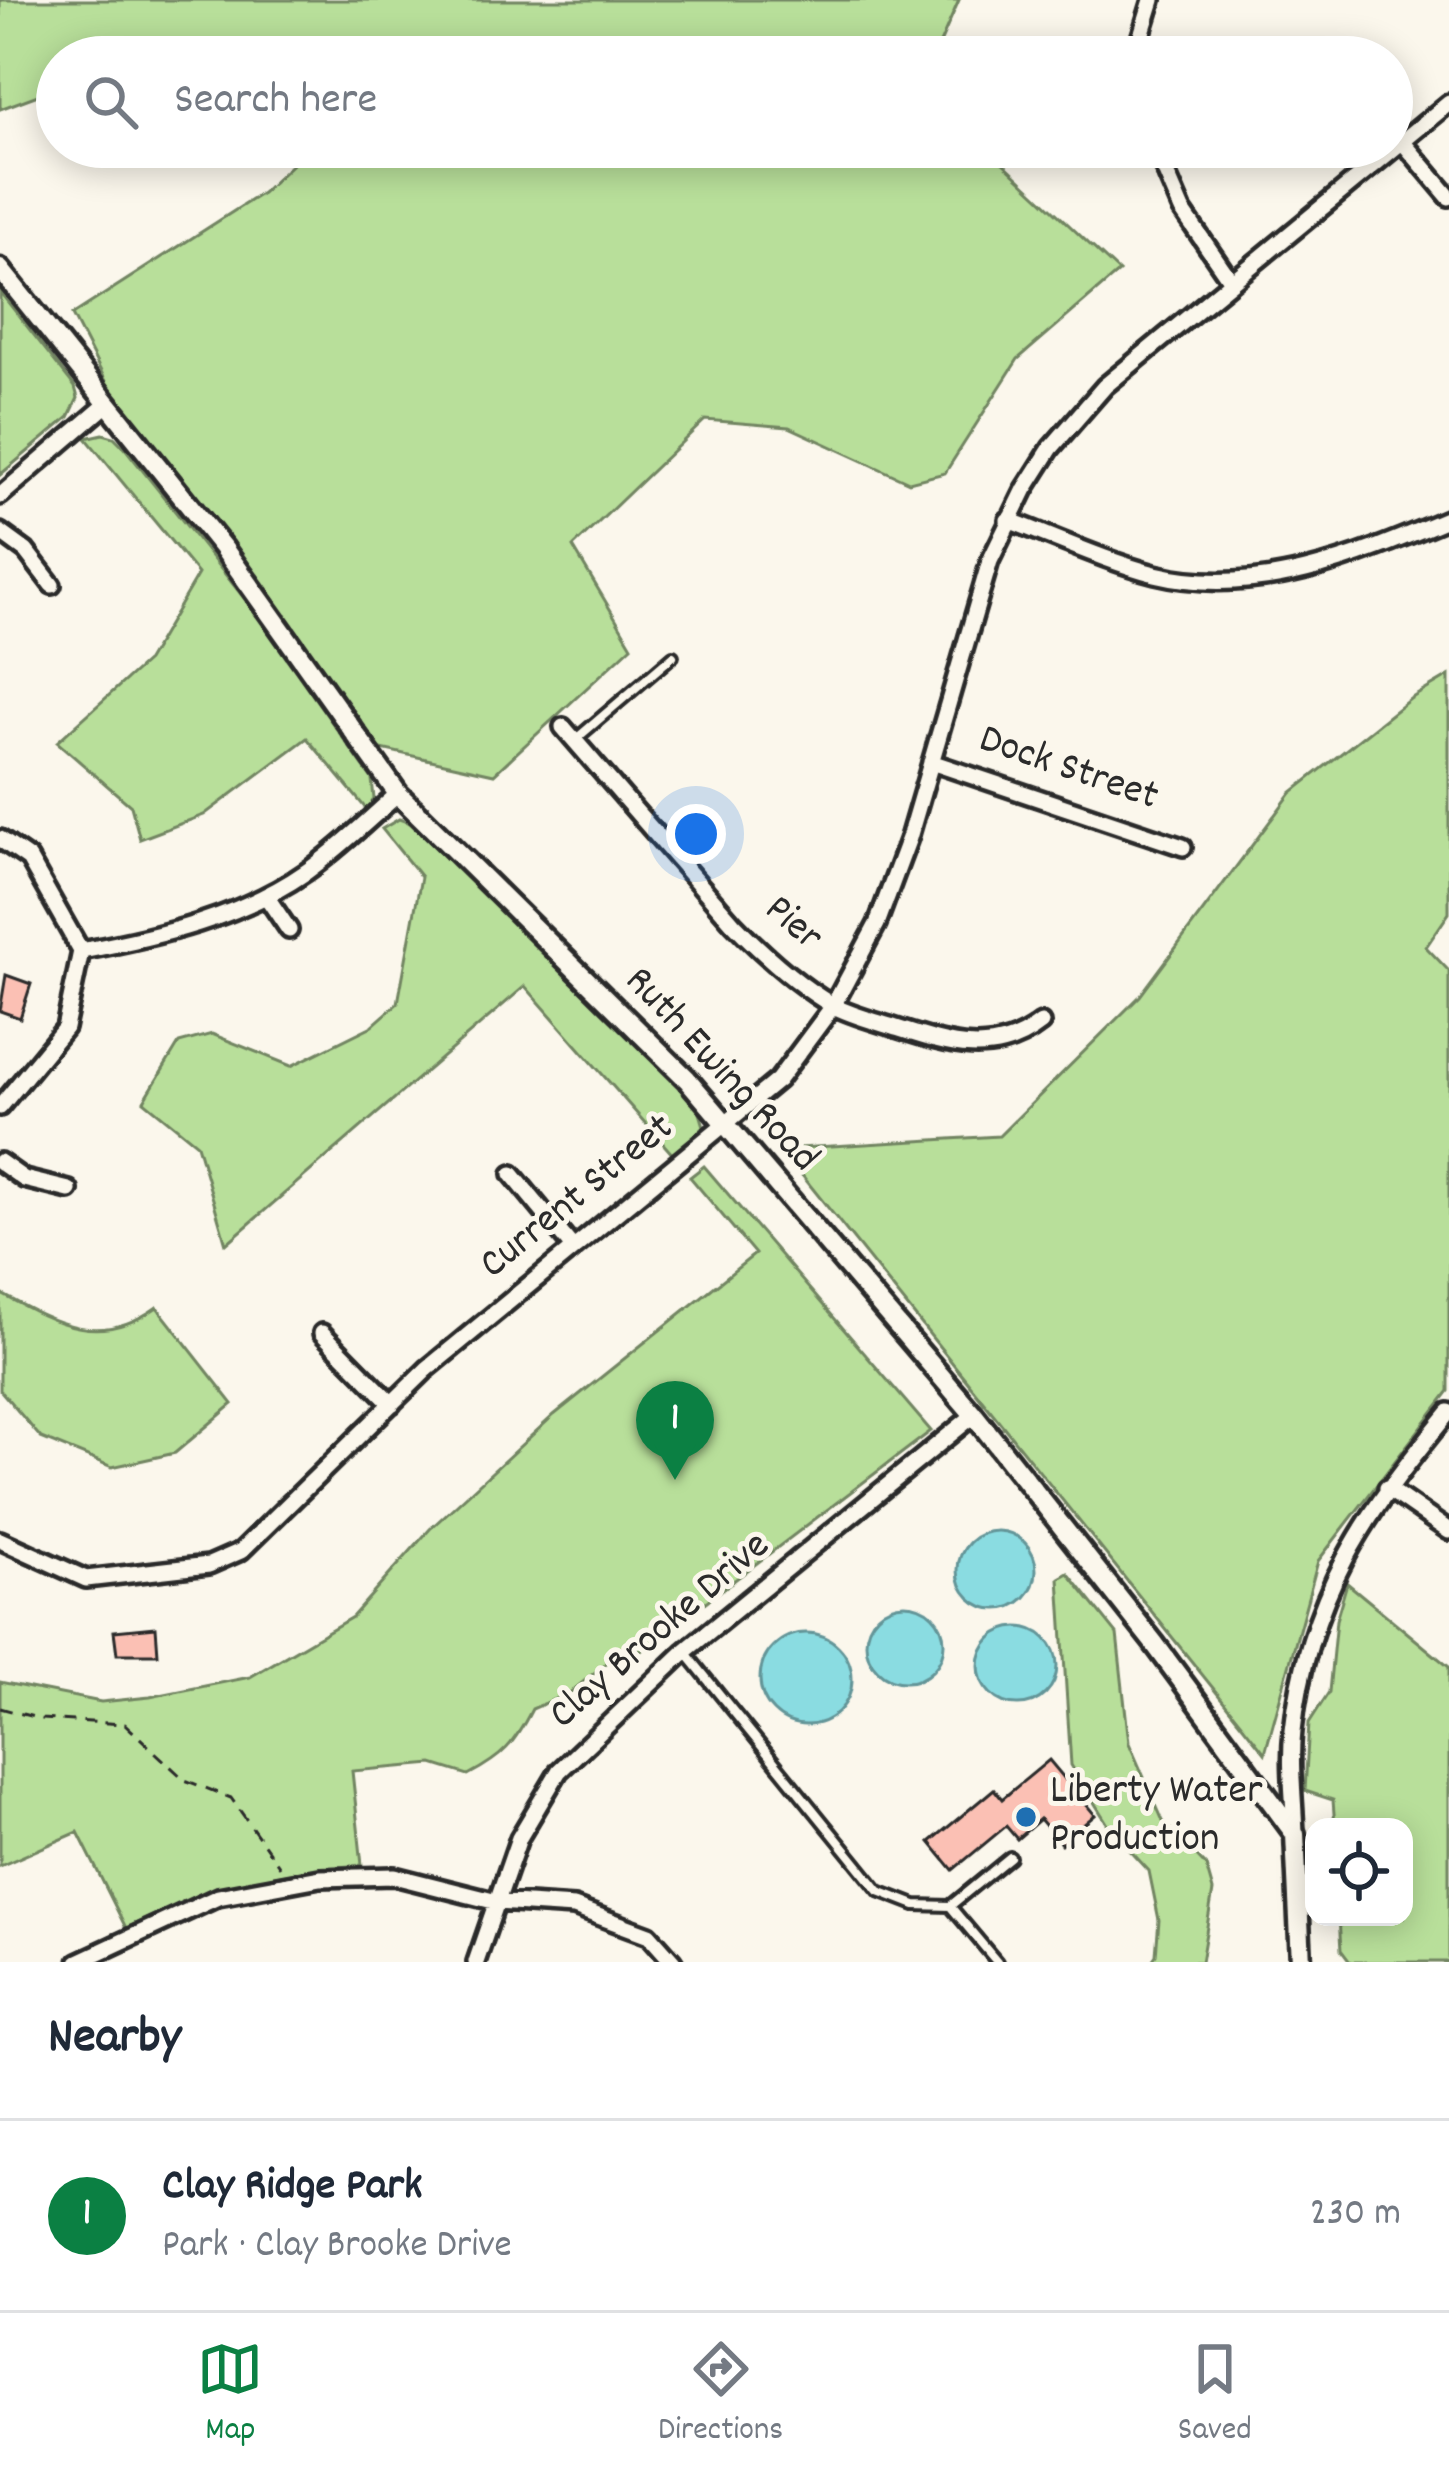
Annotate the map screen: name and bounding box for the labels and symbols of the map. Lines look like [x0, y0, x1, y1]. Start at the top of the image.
street label: Dock Street [970, 711, 1166, 829]
your location [666, 804, 726, 864]
street label: Pier [749, 882, 835, 968]
street label: Ruth Ewing Road [608, 954, 832, 1188]
street label: Current Street [468, 1101, 688, 1295]
pin: 1 [636, 1381, 714, 1480]
street label: Clay Brooke Drive [537, 1519, 785, 1745]
place label: Liberty Water Production [1050, 1763, 1263, 1871]
marker: Liberty Water Production [1013, 1804, 1039, 1830]

